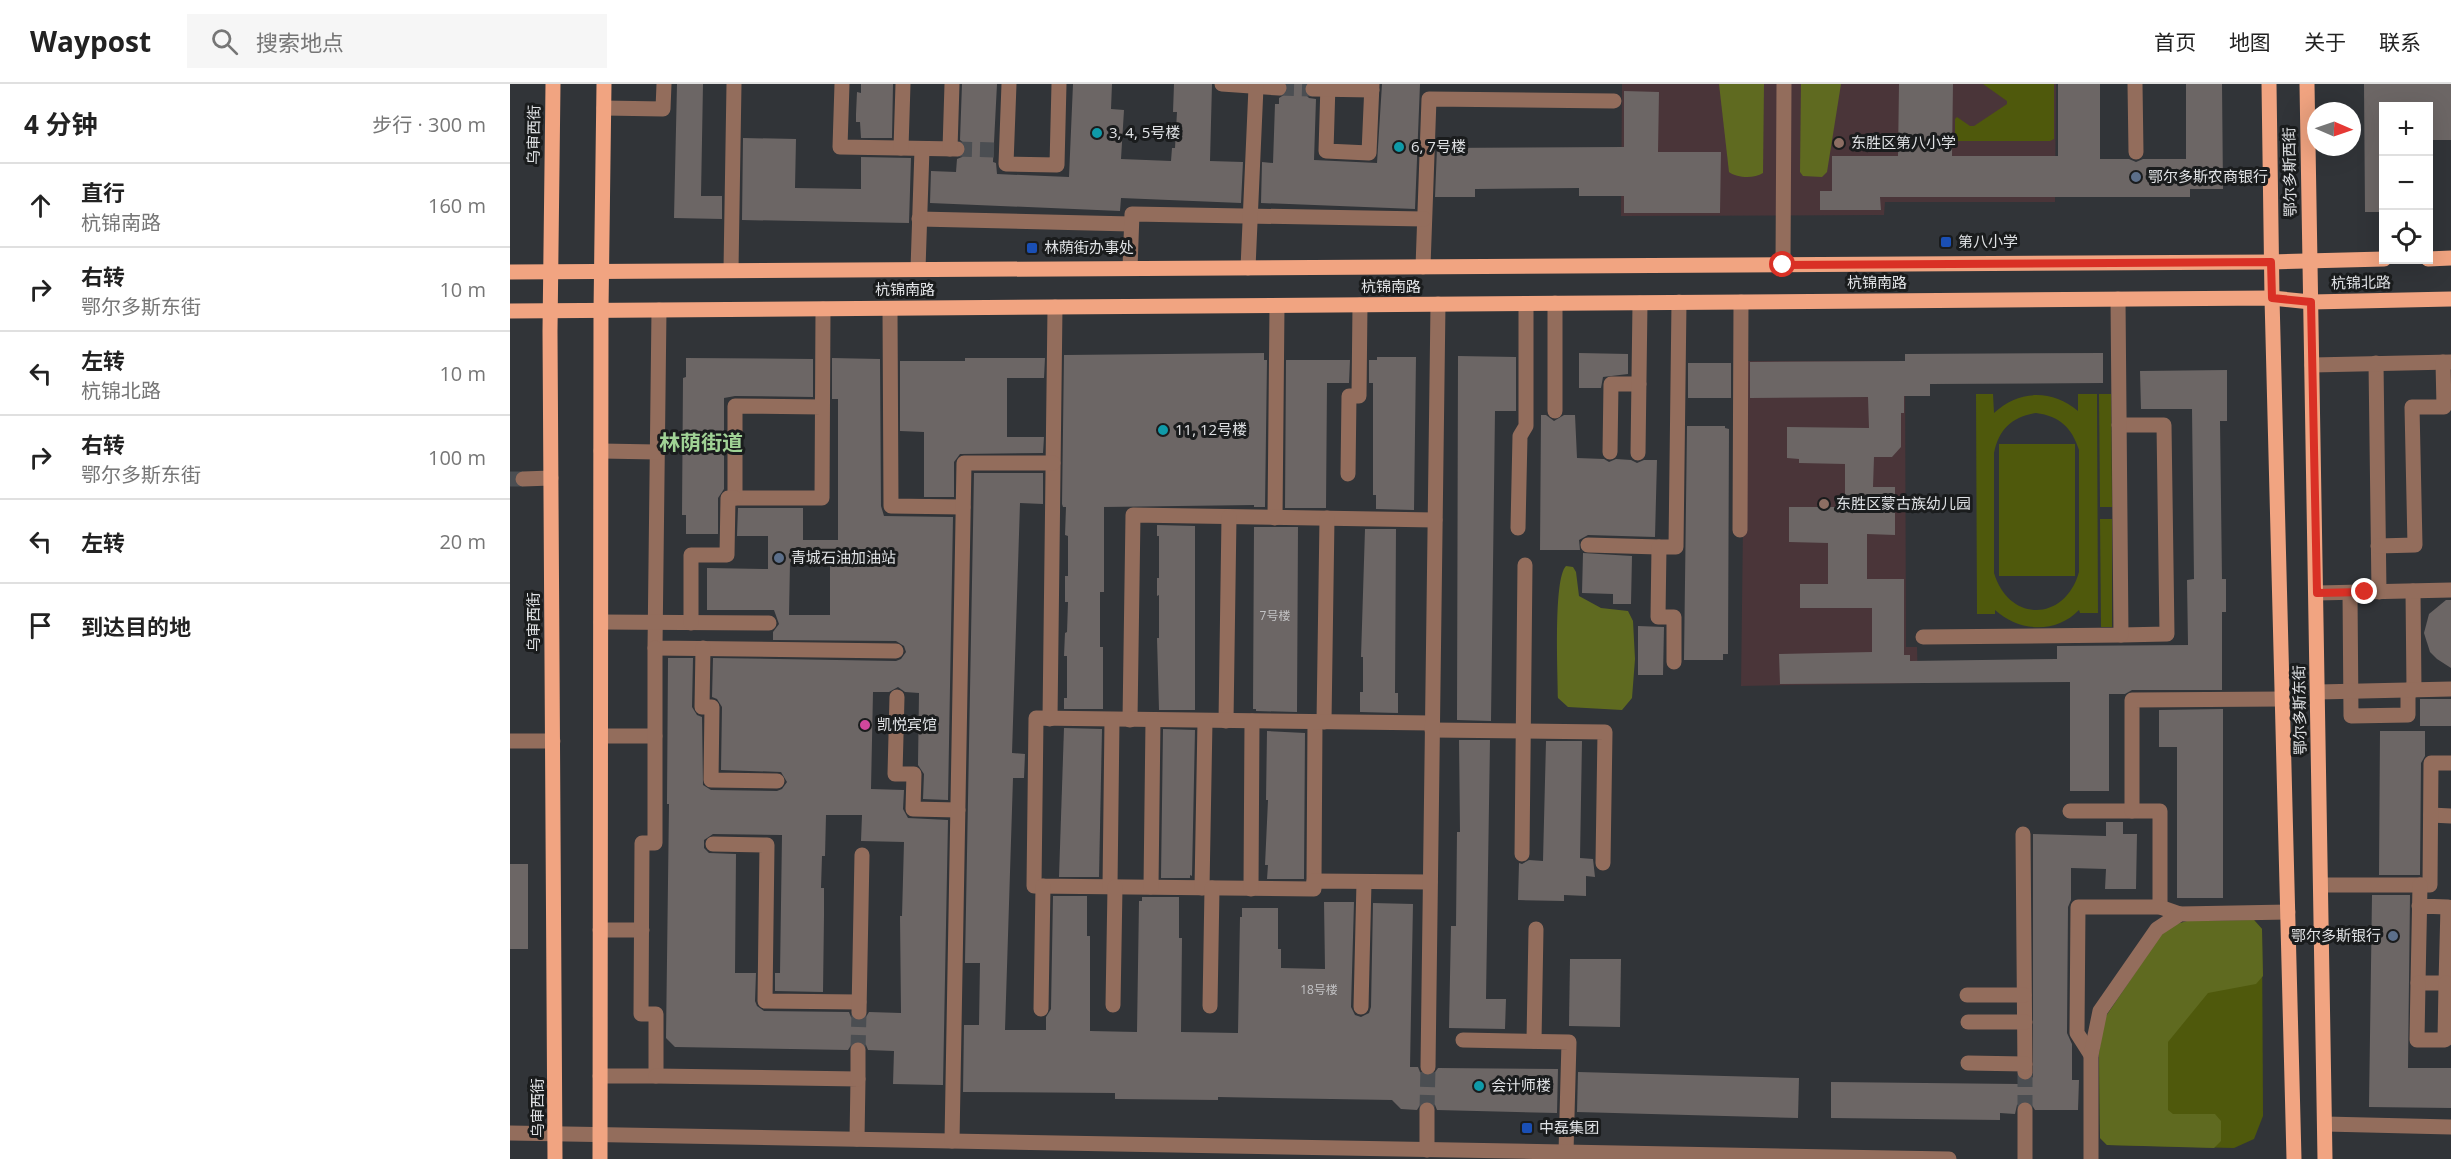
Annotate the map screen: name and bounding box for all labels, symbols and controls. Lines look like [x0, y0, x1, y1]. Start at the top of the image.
search box [187, 14, 607, 68]
text: Waypost [30, 22, 151, 60]
icon: search [208, 25, 241, 58]
text: 搜索地点 [256, 27, 344, 57]
text: 首页 [2154, 28, 2196, 56]
text: 地图 [2229, 28, 2271, 56]
text: 关于 [2304, 28, 2346, 56]
text: 联系 [2379, 28, 2421, 56]
north arrow [2307, 102, 2361, 156]
map controls [2379, 102, 2433, 264]
button: + [2379, 102, 2433, 156]
street label: 乌审西街 [522, 105, 544, 165]
text: 4 分钟 [24, 106, 98, 142]
text: 步行 · 300 m [372, 111, 486, 138]
place label: 3, 4, 5号楼 [1109, 122, 1180, 142]
marker: 3, 4, 5号楼 [1090, 126, 1104, 140]
street label: 鄂尔多斯西街 [2278, 127, 2300, 217]
place label: 东胜区第八小学 [1851, 132, 1956, 152]
place label: 6, 7号楼 [1411, 136, 1466, 156]
marker: 东胜区第八小学 [1832, 136, 1846, 150]
marker: 6, 7号楼 [1392, 140, 1406, 154]
button: − [2379, 156, 2433, 210]
place label: 鄂尔多斯农商银行 [2148, 166, 2268, 186]
marker: 鄂尔多斯农商银行 [2129, 170, 2143, 184]
text: 直行 [81, 177, 125, 207]
icon: ahead [24, 189, 57, 222]
text: 160 m [428, 192, 486, 219]
text: 杭锦南路 [81, 209, 161, 236]
button: locate [2379, 210, 2433, 264]
place label: 第八小学 [1958, 231, 2018, 251]
marker: 第八小学 [1939, 235, 1953, 249]
place label: 林荫街办事处 [1044, 237, 1134, 257]
marker: 林荫街办事处 [1025, 241, 1039, 255]
route start [1769, 251, 1795, 277]
text: 右转 [81, 261, 125, 291]
street label: 杭锦北路 [2331, 271, 2391, 293]
street label: 杭锦南路 [1847, 272, 1907, 292]
icon: right [24, 273, 57, 306]
text: 10 m [439, 276, 486, 303]
street label: 杭锦南路 [1361, 276, 1421, 296]
street label: 杭锦南路 [875, 279, 935, 299]
text: 鄂尔多斯东街 [81, 293, 201, 320]
text: 左转 [81, 345, 125, 375]
icon: left [24, 357, 57, 390]
text: 10 m [439, 360, 486, 387]
text: 杭锦北路 [81, 377, 161, 404]
place label: 11, 12号楼 [1175, 419, 1247, 439]
marker: 11, 12号楼 [1156, 423, 1170, 437]
district label: 林荫街道 [659, 428, 743, 456]
text: 右转 [81, 429, 125, 459]
icon: right [24, 441, 57, 474]
text: 100 m [428, 444, 486, 471]
text: 鄂尔多斯东街 [81, 461, 201, 488]
place label: 东胜区蒙古族幼儿园 [1836, 493, 1971, 513]
marker: 东胜区蒙古族幼儿园 [1817, 497, 1831, 511]
icon: left [24, 525, 57, 558]
text: 左转 [81, 527, 125, 557]
text: 20 m [439, 528, 486, 555]
place label: 青城石油加油站 [791, 547, 896, 567]
marker: 青城石油加油站 [772, 551, 786, 565]
route end [2351, 578, 2377, 604]
street label: 乌审西街 [523, 592, 543, 652]
house number: 7号楼 [1260, 607, 1290, 624]
icon: arrive [24, 609, 57, 642]
text: 到达目的地 [81, 611, 191, 641]
street label: 鄂尔多斯东街 [2288, 665, 2310, 755]
place label: 凯悦宾馆 [877, 714, 937, 734]
marker: 凯悦宾馆 [858, 718, 872, 732]
place label: 鄂尔多斯银行 [2291, 925, 2381, 945]
marker: 鄂尔多斯银行 [2386, 929, 2400, 943]
house number: 18号楼 [1300, 981, 1338, 998]
place label: 会计师楼 [1491, 1075, 1551, 1095]
street label: 乌审西街 [527, 1078, 547, 1138]
marker: 会计师楼 [1472, 1079, 1486, 1093]
place label: 中磊集团 [1539, 1117, 1599, 1137]
marker: 中磊集团 [1520, 1121, 1534, 1135]

